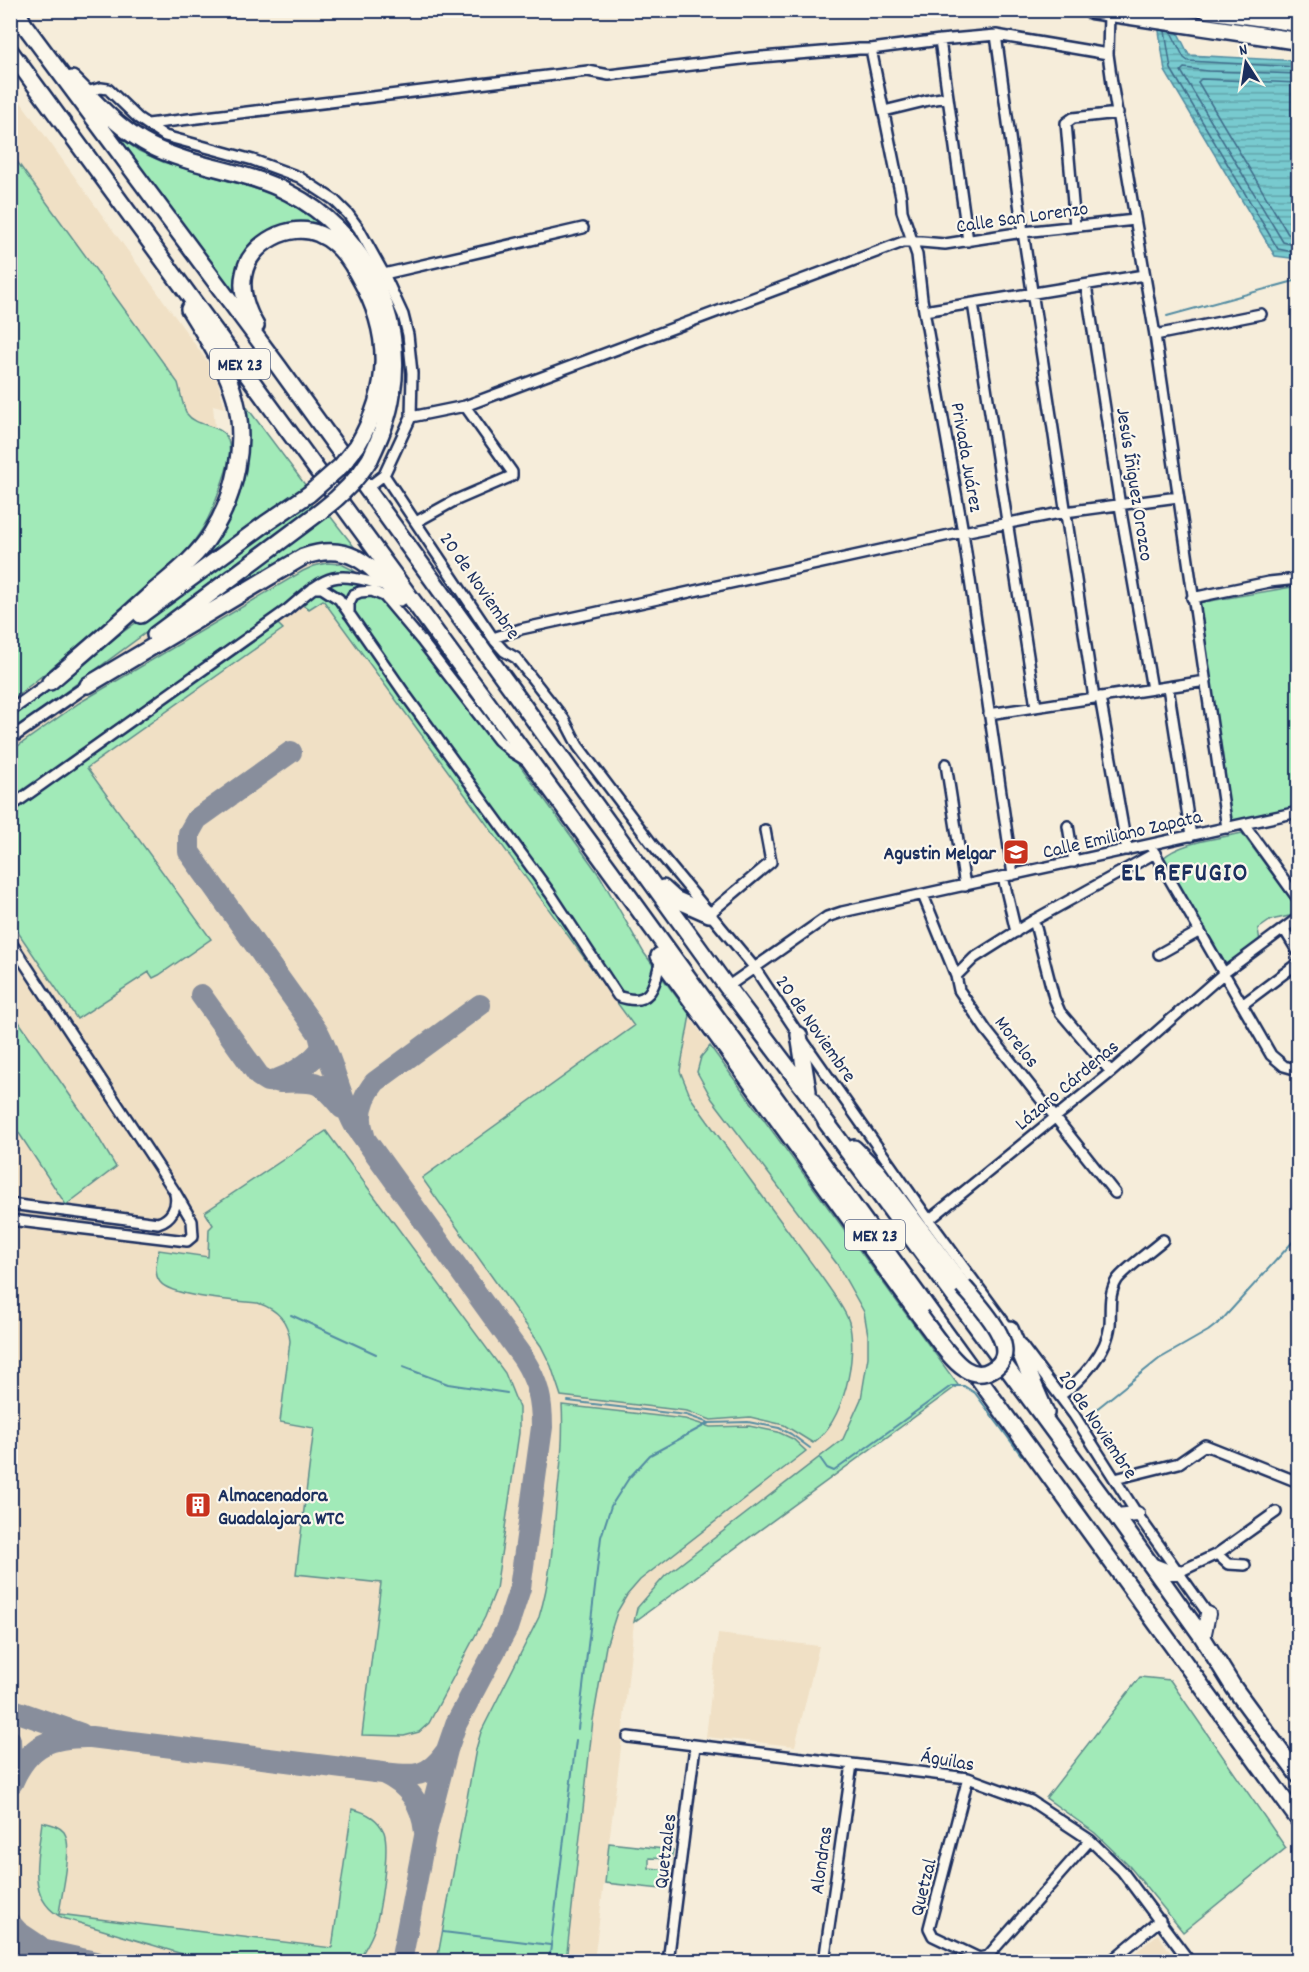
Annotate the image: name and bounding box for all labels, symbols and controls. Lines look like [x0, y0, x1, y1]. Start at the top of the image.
north arrow [1216, 33, 1276, 93]
text: N [1237, 39, 1250, 63]
street label: Calle San Lorenzo [955, 196, 1090, 242]
road number: MEX 23 [210, 349, 270, 379]
street label: Privada Juárez [942, 400, 989, 515]
street label: Jesús Íñiguez Orozco [1107, 406, 1159, 563]
street label: 20 de Noviembre [431, 527, 526, 646]
street label: Calle Emiliano Zapata [1040, 804, 1206, 868]
school or university icon: Agustin Melgar [1001, 837, 1031, 867]
place label: Agustin Melgar [884, 841, 997, 869]
district label: EL REFUGIO [1121, 856, 1249, 893]
street label: 20 de Noviembre [767, 970, 862, 1089]
street label: Morelos [986, 1011, 1045, 1075]
street label: Lázaro Cárdenas [1010, 1034, 1126, 1138]
road number: MEX 23 [845, 1220, 905, 1250]
street label: 20 de Noviembre [1050, 1366, 1143, 1486]
place label: Almacenadora Guadalajara WTC [218, 1483, 344, 1534]
building icon: Almacenadora Guadalajara WTC [183, 1490, 213, 1520]
street label: Águilas [918, 1743, 976, 1780]
street label: Quetzales [648, 1812, 685, 1891]
street label: Alondras [804, 1825, 842, 1896]
street label: Quetzal [904, 1856, 946, 1919]

